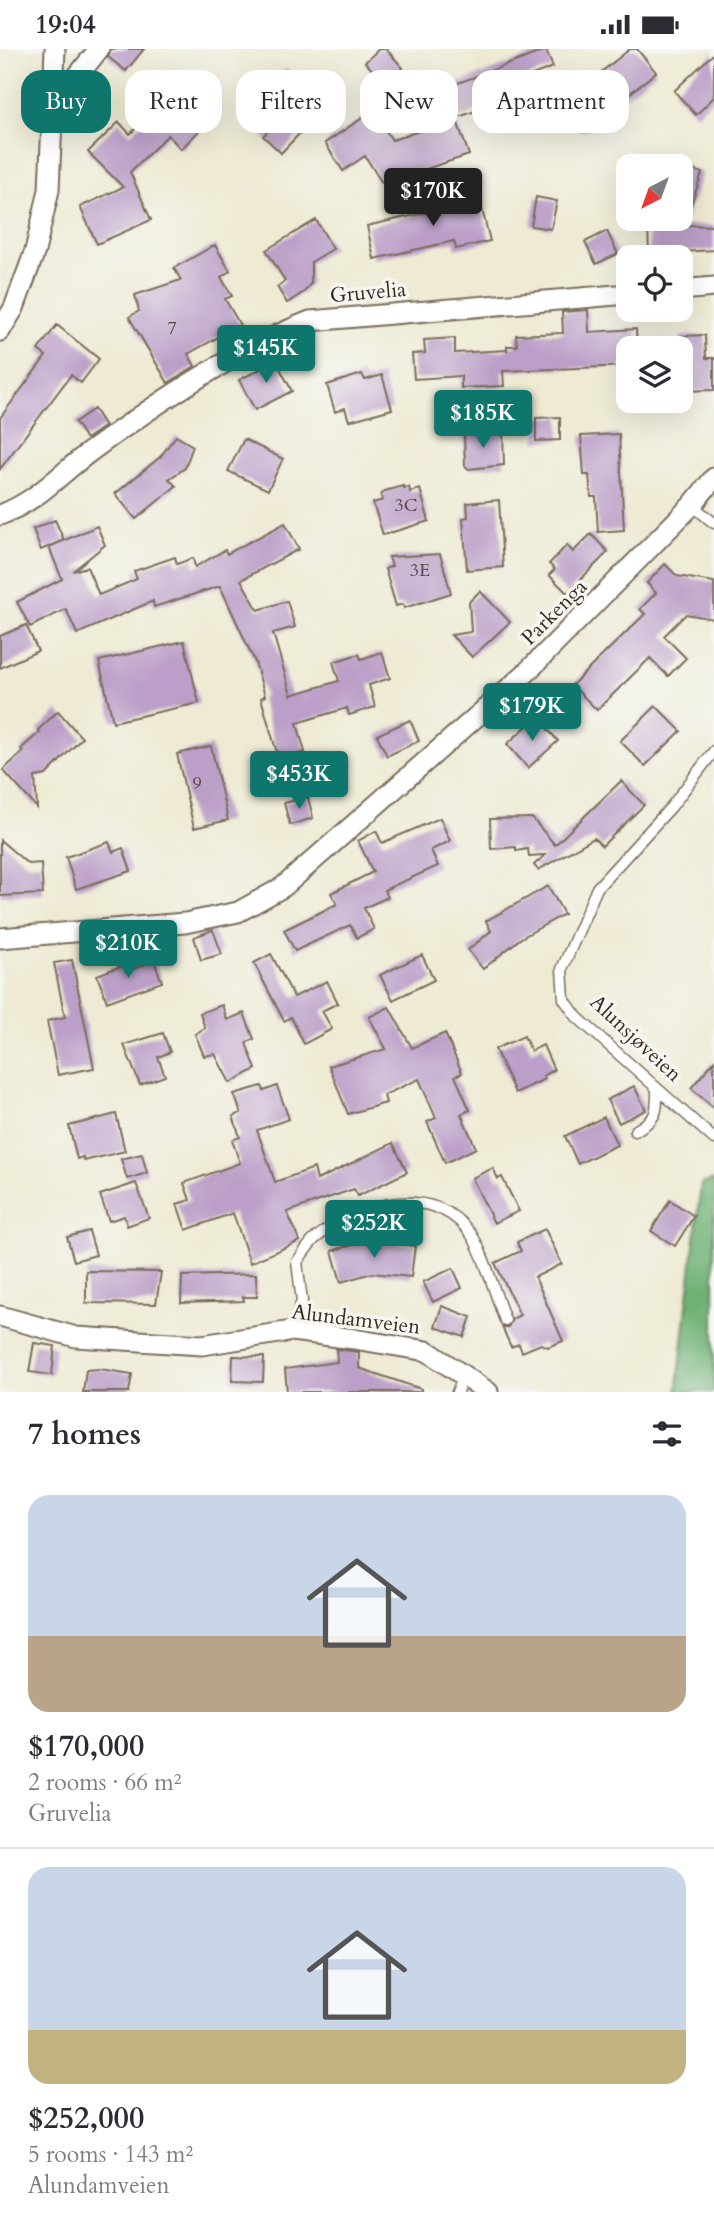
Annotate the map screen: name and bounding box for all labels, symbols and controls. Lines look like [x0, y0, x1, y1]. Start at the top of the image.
text: 19:04 [35, 7, 96, 42]
chip: Buy [21, 70, 111, 133]
chip: Rent [125, 70, 222, 133]
chip: Filters [236, 70, 346, 133]
chip: New [360, 70, 458, 133]
chip: Apartment [472, 70, 629, 133]
north arrow [616, 154, 693, 231]
map controls [616, 154, 693, 413]
pin: $170K [384, 169, 482, 228]
text: $170K [400, 175, 466, 206]
button: locate [616, 245, 693, 322]
street label: Gruvelia [329, 275, 407, 310]
house number: 7 [167, 316, 177, 341]
pin: $145K [217, 325, 315, 385]
text: $145K [233, 332, 299, 363]
button: layers [616, 336, 693, 413]
pin: $185K [434, 391, 532, 450]
text: $185K [450, 397, 516, 428]
house number: 3C [395, 493, 418, 518]
house number: 3E [410, 558, 430, 583]
street label: Parkenga [515, 573, 594, 652]
pin: $179K [483, 683, 581, 743]
text: $179K [499, 690, 565, 721]
pin: $453K [250, 751, 348, 811]
text: $453K [266, 758, 332, 789]
house number: 9 [192, 771, 202, 796]
pin: $210K [79, 921, 177, 980]
text: $210K [95, 927, 161, 958]
street label: Alunsjøveien [583, 988, 688, 1089]
pin: $252K [325, 1201, 423, 1260]
text: $252K [341, 1207, 407, 1238]
street label: Alundamveien [290, 1297, 422, 1342]
text: 7 homes [28, 1414, 141, 1455]
icon: filters [648, 1415, 686, 1453]
icon: home [294, 1540, 420, 1666]
text: $170,000 [28, 1726, 144, 1767]
text: 2 rooms · 66 m² [28, 1767, 181, 1798]
text: Gruvelia [28, 1798, 112, 1829]
icon: home [294, 1912, 420, 2038]
text: $252,000 [28, 2098, 144, 2139]
text: 5 rooms · 143 m² [28, 2139, 193, 2170]
text: Alundamveien [28, 2170, 170, 2201]

